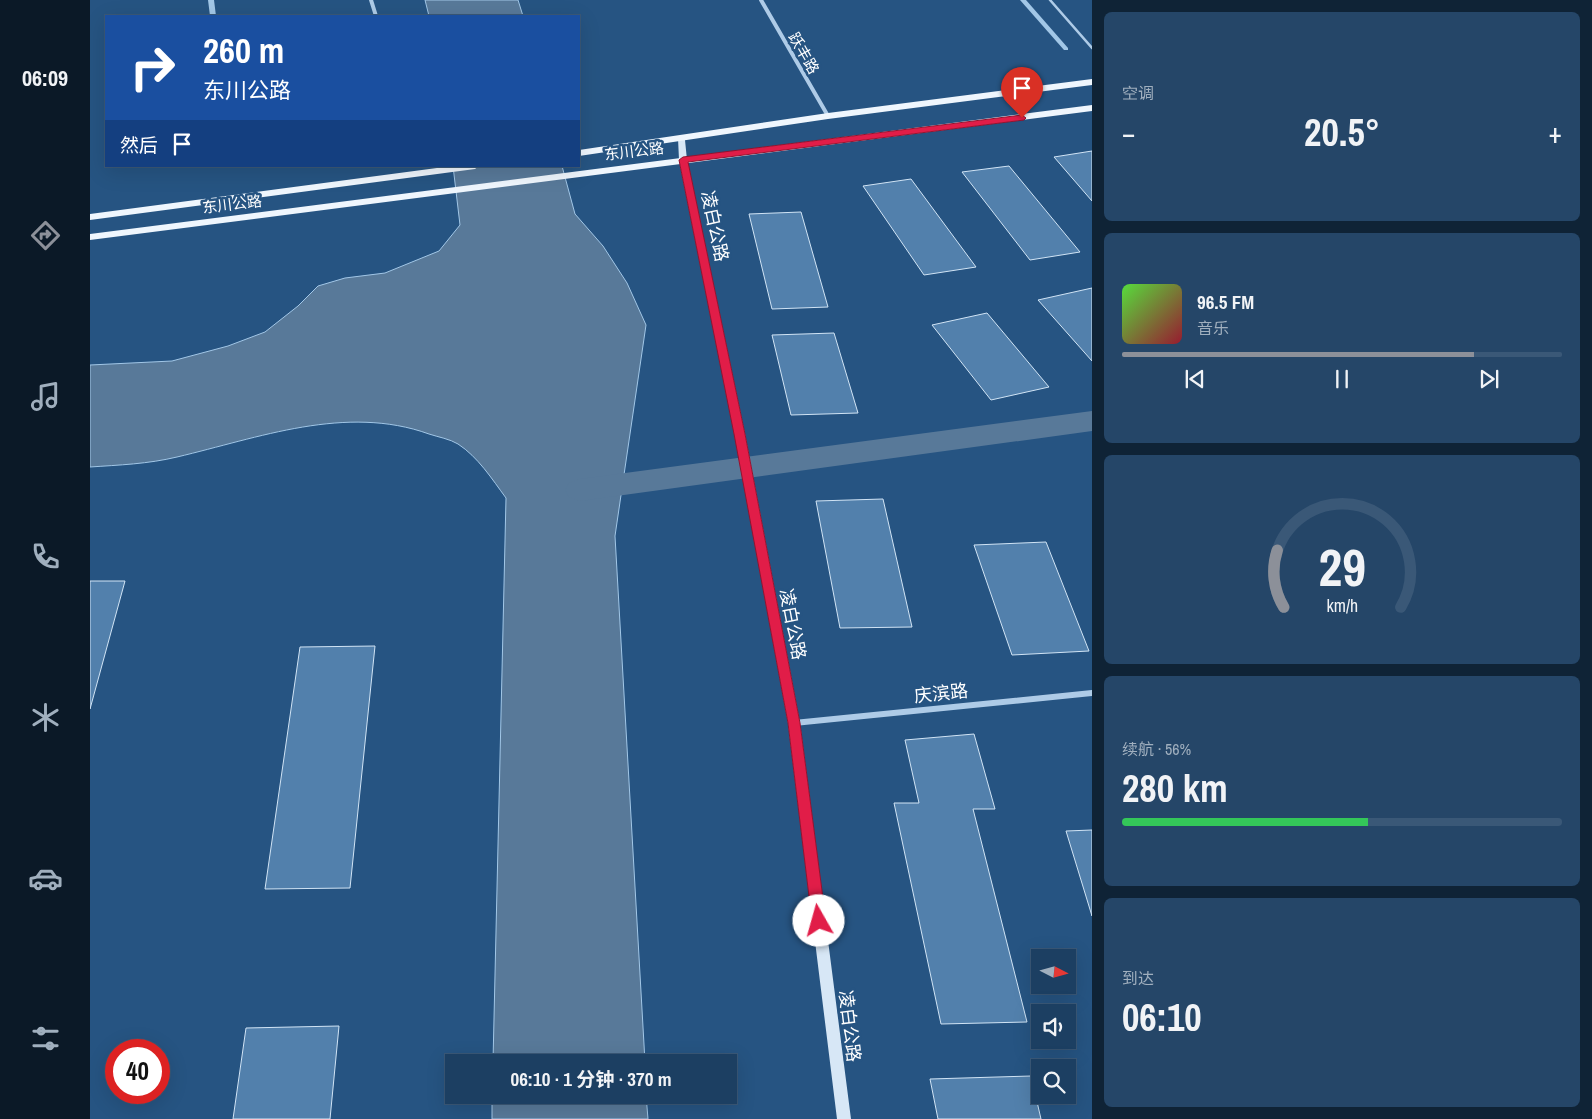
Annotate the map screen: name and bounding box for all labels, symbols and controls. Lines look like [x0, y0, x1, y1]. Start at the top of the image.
text: 260 m [203, 27, 284, 74]
street label: 跃丰路 [784, 28, 824, 78]
icon: right [120, 35, 185, 100]
text: 06:09 [22, 63, 68, 93]
pin [1001, 67, 1043, 118]
icon: arrive [1008, 74, 1036, 102]
text: 东川公路 [203, 75, 291, 105]
text: 空调 [1122, 82, 1154, 104]
text: 20.5° [1304, 107, 1380, 158]
text: − [1122, 114, 1135, 152]
text: + [1549, 114, 1562, 152]
icon: arrive [168, 130, 196, 158]
text: 然后 [120, 132, 158, 158]
street label: 东川公路 [603, 137, 665, 165]
street label: 凌白公路 [695, 188, 735, 264]
street label: 东川公路 [201, 190, 263, 218]
icon: directions [28, 218, 63, 253]
text: 96.5 FM [1197, 289, 1254, 315]
text: 音乐 [1197, 317, 1229, 339]
icon: previous [1181, 365, 1209, 393]
icon: pause [1328, 365, 1356, 393]
icon: next [1475, 365, 1503, 393]
icon: music [28, 379, 63, 414]
text: 29 [1318, 532, 1366, 602]
icon: phone [28, 539, 63, 574]
street label: 凌白公路 [774, 586, 812, 662]
text: km/h [1326, 594, 1358, 618]
street label: 庆滨路 [913, 678, 969, 708]
icon: climate [28, 700, 63, 735]
text: 续航 · 56% [1122, 738, 1191, 760]
text: 280 km [1122, 763, 1228, 814]
icon: car [28, 861, 63, 896]
position arrow [792, 894, 844, 946]
north arrow [1031, 949, 1076, 994]
map controls [1031, 949, 1076, 1104]
text: 到达 [1122, 967, 1154, 989]
street label: 凌白公路 [833, 989, 867, 1063]
text: 06:10 [1122, 992, 1202, 1043]
button: sound [1031, 1004, 1076, 1049]
icon: filters [28, 1021, 63, 1056]
speed limit sign: 40 [105, 1039, 170, 1104]
button: search [1031, 1059, 1076, 1104]
text: 06:10 · 1 分钟 · 370 m [510, 1066, 672, 1092]

